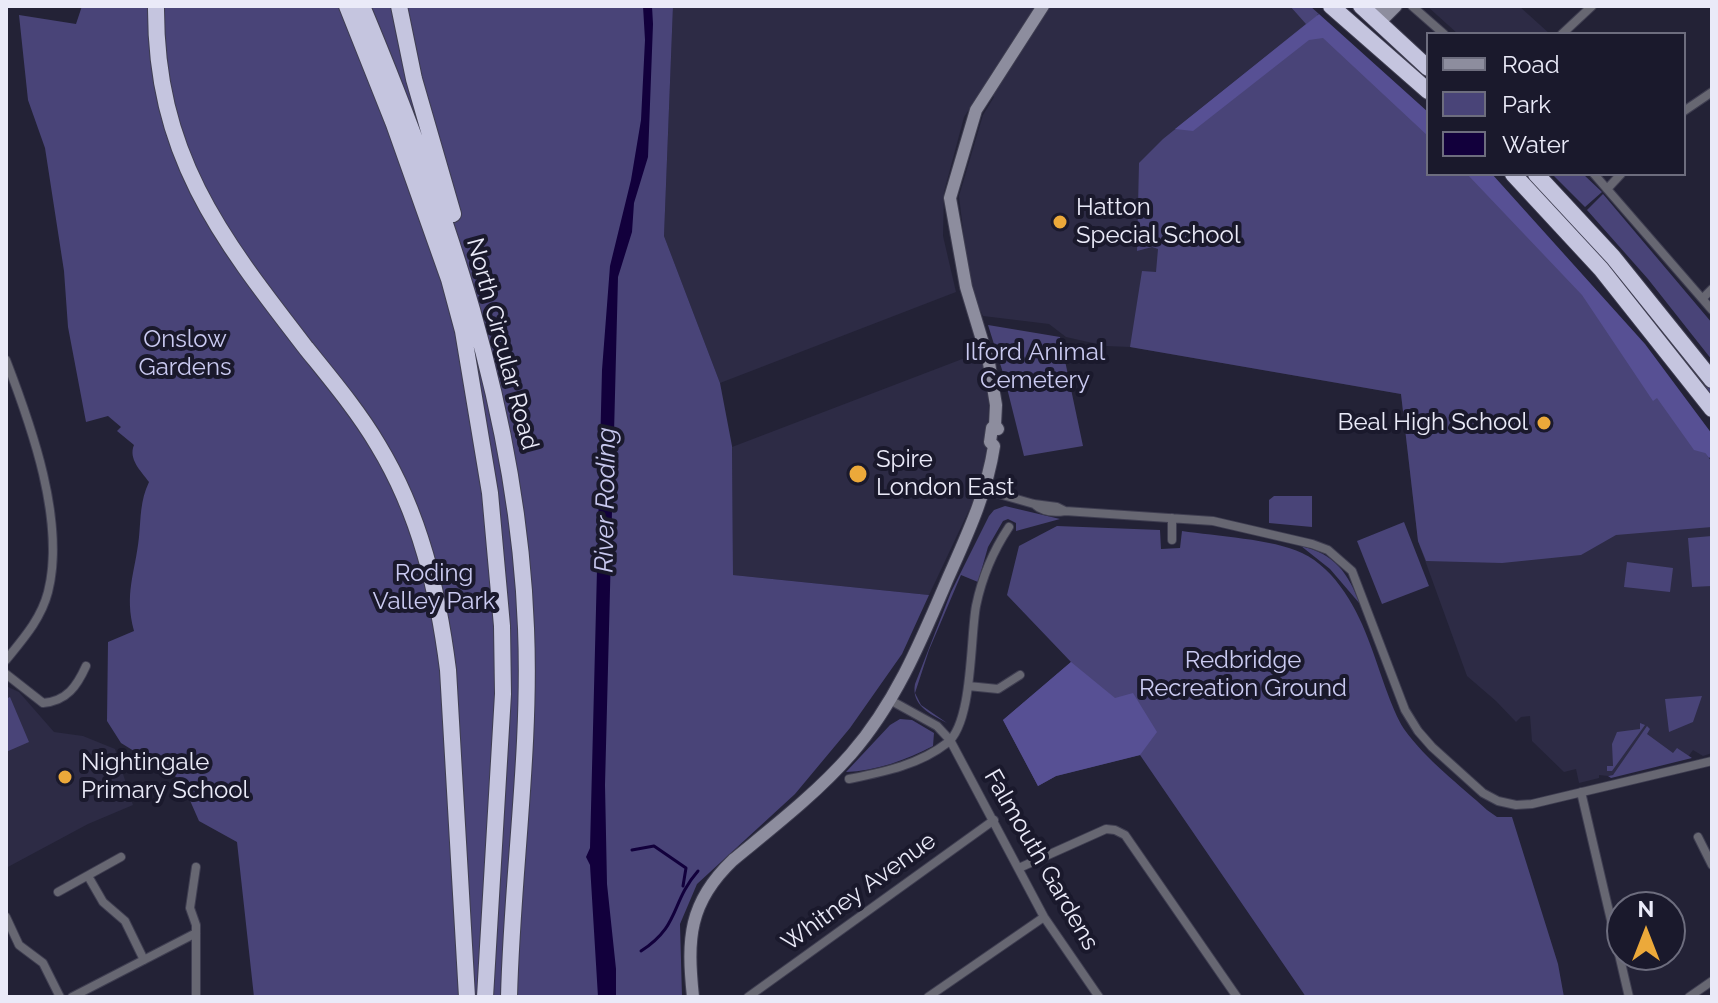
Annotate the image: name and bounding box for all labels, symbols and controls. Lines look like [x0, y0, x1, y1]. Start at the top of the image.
legend [1426, 32, 1686, 176]
text: Road [1502, 50, 1560, 79]
text: Park [1502, 90, 1551, 119]
text: Water [1502, 130, 1569, 159]
place label: Hatton Special School [1076, 194, 1240, 250]
marker: Hatton Special School [1051, 213, 1069, 231]
street label: North Circular Road [460, 235, 544, 453]
park label: Onslow Gardens [139, 326, 231, 382]
park label: Ilford Animal Cemetery [965, 339, 1105, 395]
place label: Beal High School [1337, 409, 1528, 437]
marker: Beal High School [1535, 414, 1553, 432]
water label: River Roding [589, 427, 623, 573]
place label: Spire London East [876, 446, 1015, 502]
marker: Spire London East [847, 463, 869, 485]
park label: Roding Valley Park [372, 560, 496, 616]
park label: Redbridge Recreation Ground [1139, 647, 1347, 703]
place label: Nightingale Primary School [81, 749, 249, 805]
street label: Falmouth Gardens [978, 765, 1104, 955]
marker: Nightingale Primary School [56, 768, 74, 786]
street label: Whitney Avenue [776, 826, 942, 958]
north arrow [1606, 891, 1686, 971]
text: N [1638, 896, 1654, 922]

